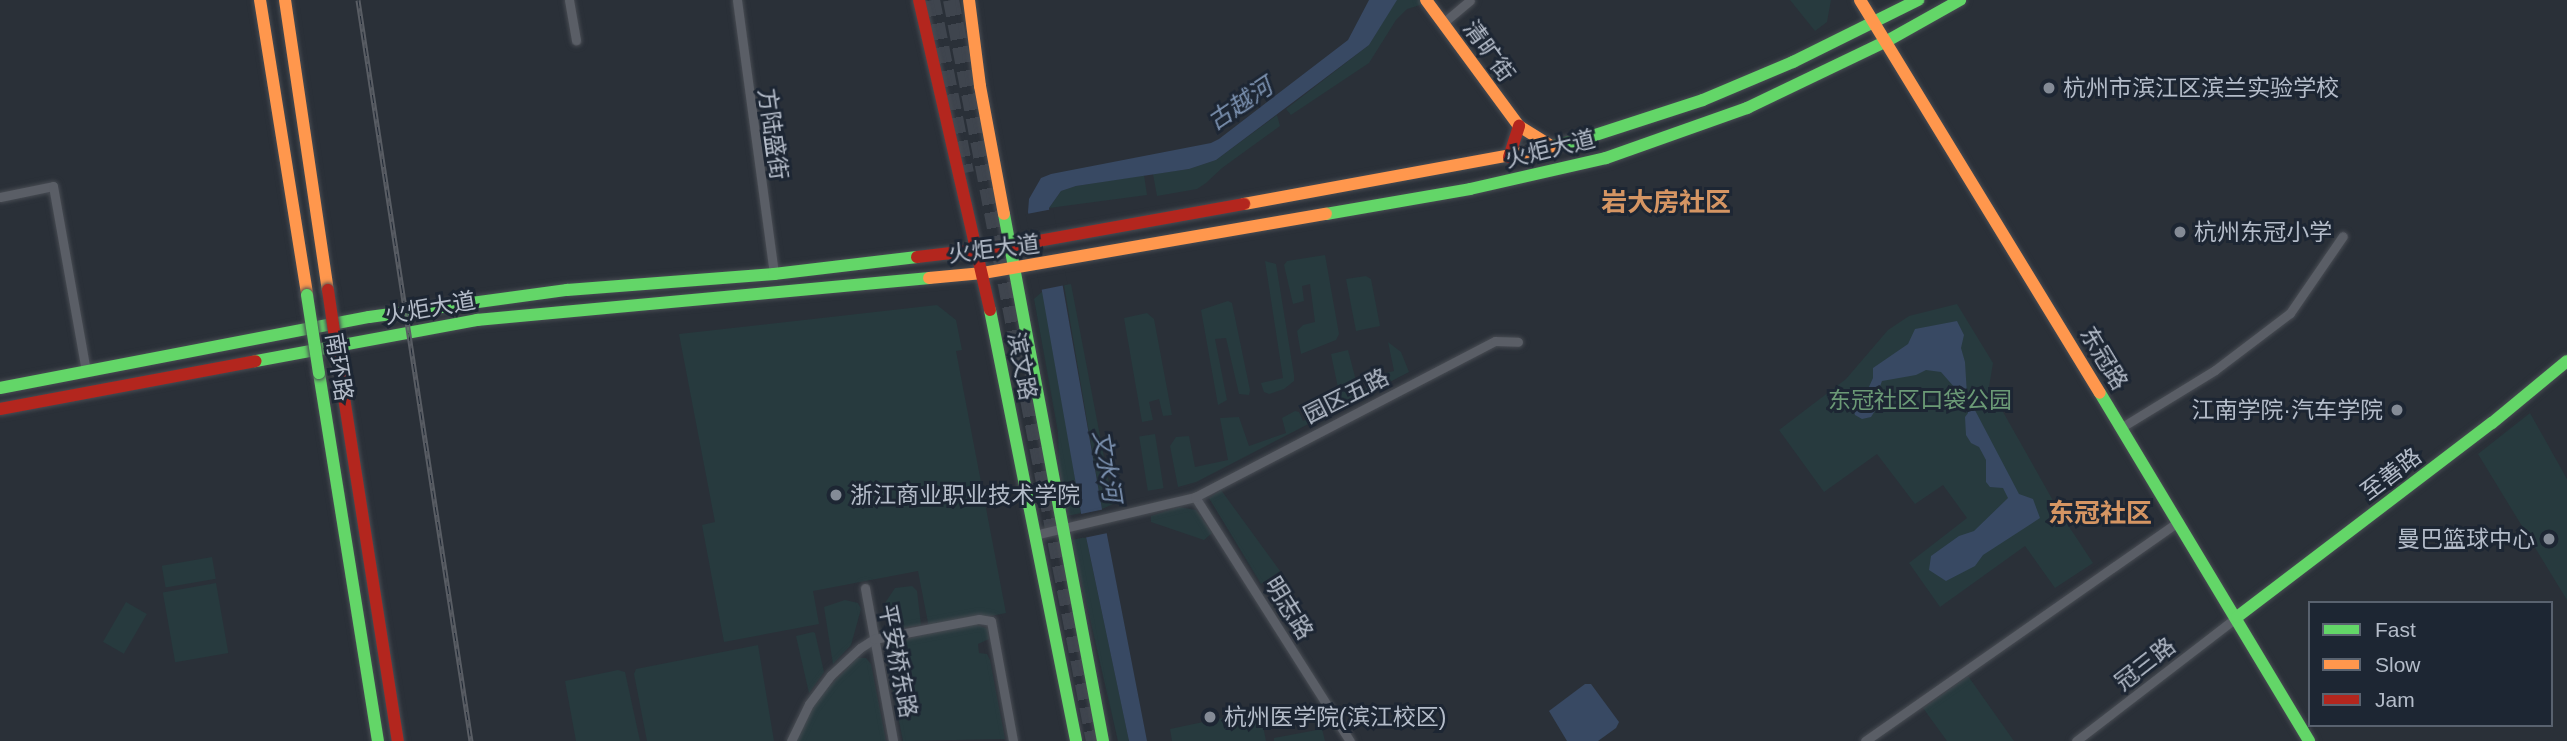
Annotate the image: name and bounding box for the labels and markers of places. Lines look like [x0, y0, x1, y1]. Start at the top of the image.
place label: 杭州市滨江区滨兰实验学校 [2063, 74, 2339, 102]
marker: 杭州市滨江区滨兰实验学校 [2041, 80, 2057, 96]
place label: 杭州东冠小学 [2194, 218, 2332, 246]
marker: 杭州东冠小学 [2172, 224, 2188, 240]
place label: 江南学院·汽车学院 [2191, 396, 2383, 424]
marker: 江南学院·汽车学院 [2389, 402, 2405, 418]
place label: 浙江商业职业技术学院 [850, 481, 1080, 509]
marker: 浙江商业职业技术学院 [828, 487, 844, 503]
place label: 曼巴篮球中心 [2397, 525, 2535, 553]
marker: 曼巴篮球中心 [2541, 531, 2557, 547]
place label: 杭州医学院(滨江校区) [1224, 703, 1446, 731]
marker: 杭州医学院(滨江校区) [1202, 709, 1218, 725]

